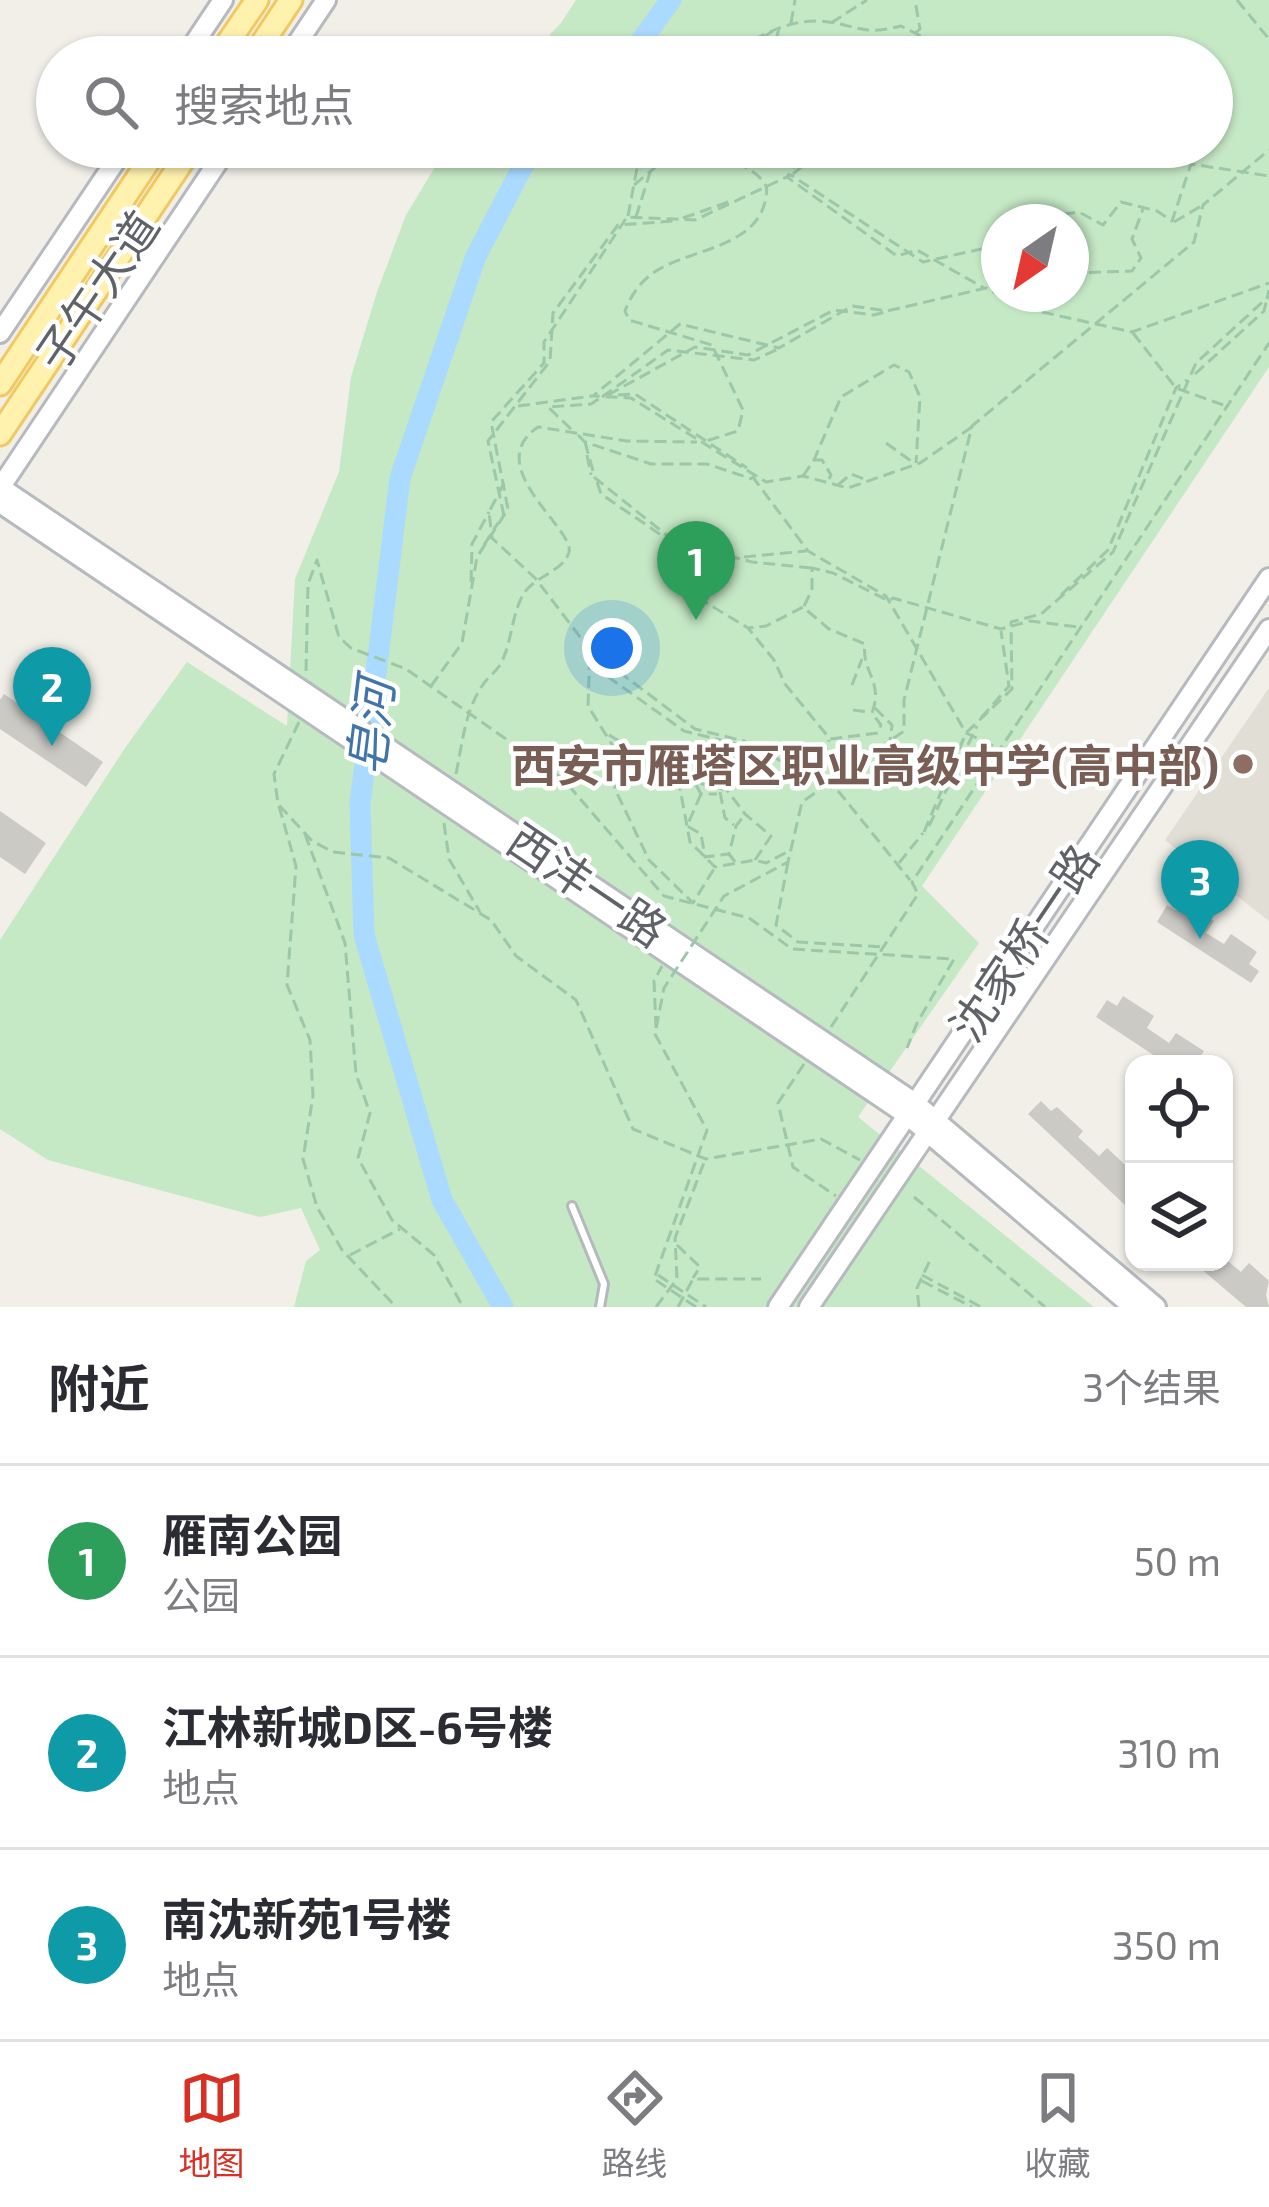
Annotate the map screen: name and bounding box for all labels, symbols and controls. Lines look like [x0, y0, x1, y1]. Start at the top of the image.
search box [36, 36, 1233, 168]
icon: search [78, 69, 144, 135]
text: 搜索地点 [174, 77, 354, 131]
street label: 子午大道 [23, 200, 169, 380]
north arrow [981, 204, 1089, 312]
pin: 1 [657, 521, 735, 620]
your location [582, 618, 642, 678]
pin: 2 [13, 647, 91, 746]
water label: 皂河 [334, 668, 405, 778]
place label: 西安市雁塔区职业高级中学(高中部) [511, 737, 1219, 791]
marker: 西安市雁塔区职业高级中学(高中部) [1230, 751, 1256, 777]
street label: 西沣一路 [498, 811, 678, 957]
street label: 沈家桥一路 [938, 834, 1108, 1050]
pin: 3 [1161, 840, 1239, 939]
map controls [1125, 1055, 1233, 1271]
button: locate [1125, 1055, 1233, 1163]
button: layers [1125, 1163, 1233, 1271]
text: 附近 [48, 1356, 150, 1417]
text: 3个结果 [1082, 1363, 1221, 1410]
text: 雁南公园 [162, 1507, 342, 1561]
text: 1 [79, 1537, 95, 1584]
text: 50 m [1134, 1537, 1221, 1584]
text: 公园 [162, 1571, 240, 1618]
text: 江林新城D区-6号楼 [162, 1699, 553, 1753]
text: 2 [76, 1729, 98, 1776]
text: 310 m [1117, 1729, 1221, 1776]
text: 地点 [162, 1763, 240, 1810]
text: 南沈新苑1号楼 [162, 1891, 451, 1945]
text: 3 [76, 1921, 98, 1968]
text: 350 m [1112, 1921, 1221, 1968]
text: 地点 [162, 1955, 240, 2002]
tab: 地图 [179, 2065, 245, 2185]
tab: 路线 [602, 2065, 668, 2185]
tab: 收藏 [1025, 2065, 1091, 2185]

